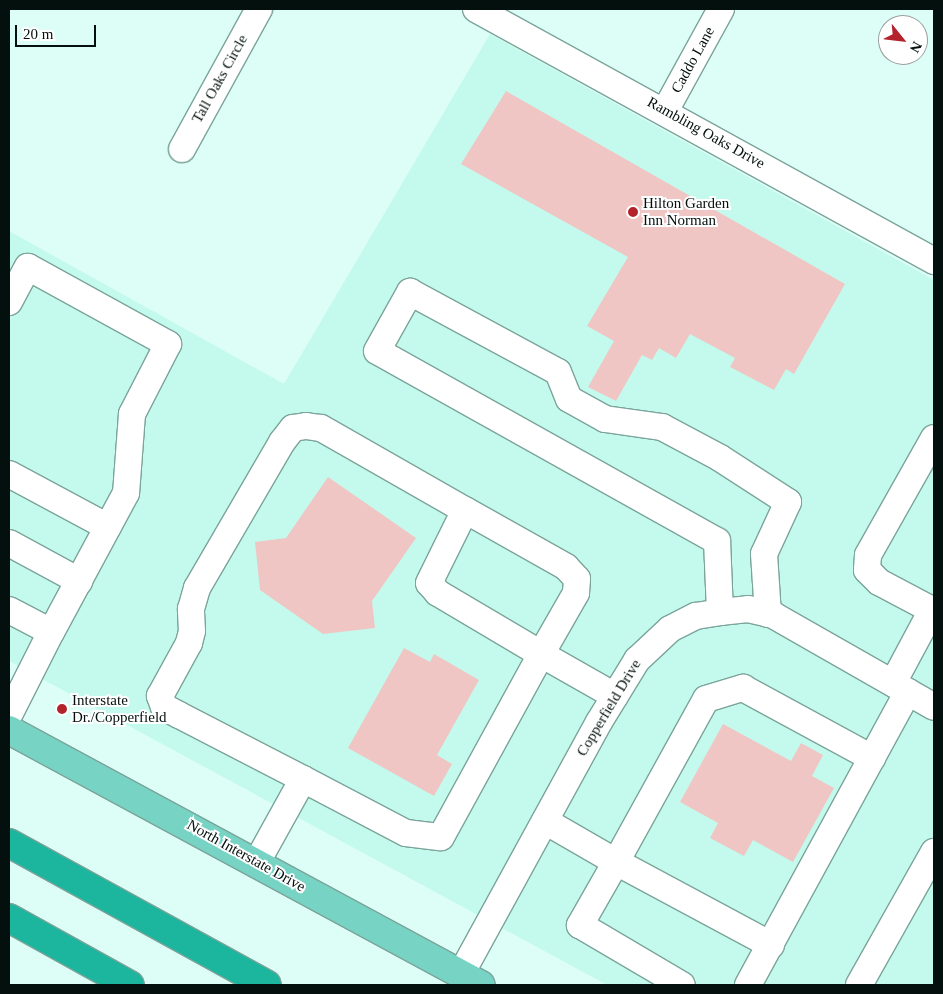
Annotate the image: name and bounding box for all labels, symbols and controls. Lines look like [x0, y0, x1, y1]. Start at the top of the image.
scale bar [18, 15, 99, 47]
north arrow [878, 15, 928, 65]
street label: Caddo Lane [667, 24, 719, 96]
text: 20 m [23, 26, 53, 42]
street label: Tall Oaks Circle [188, 32, 252, 126]
text: N [907, 39, 925, 55]
street label: Rambling Oaks Drive [644, 93, 768, 173]
place label: Hilton Garden Inn Norman [643, 194, 729, 229]
marker: Hilton Garden Inn Norman [627, 206, 639, 218]
street label: Copperfield Drive [573, 656, 645, 760]
place label: Interstate Dr./Copperfield [72, 691, 167, 726]
marker: Interstate Dr./Copperfield [56, 703, 68, 715]
street label: North Interstate Drive [184, 816, 308, 896]

